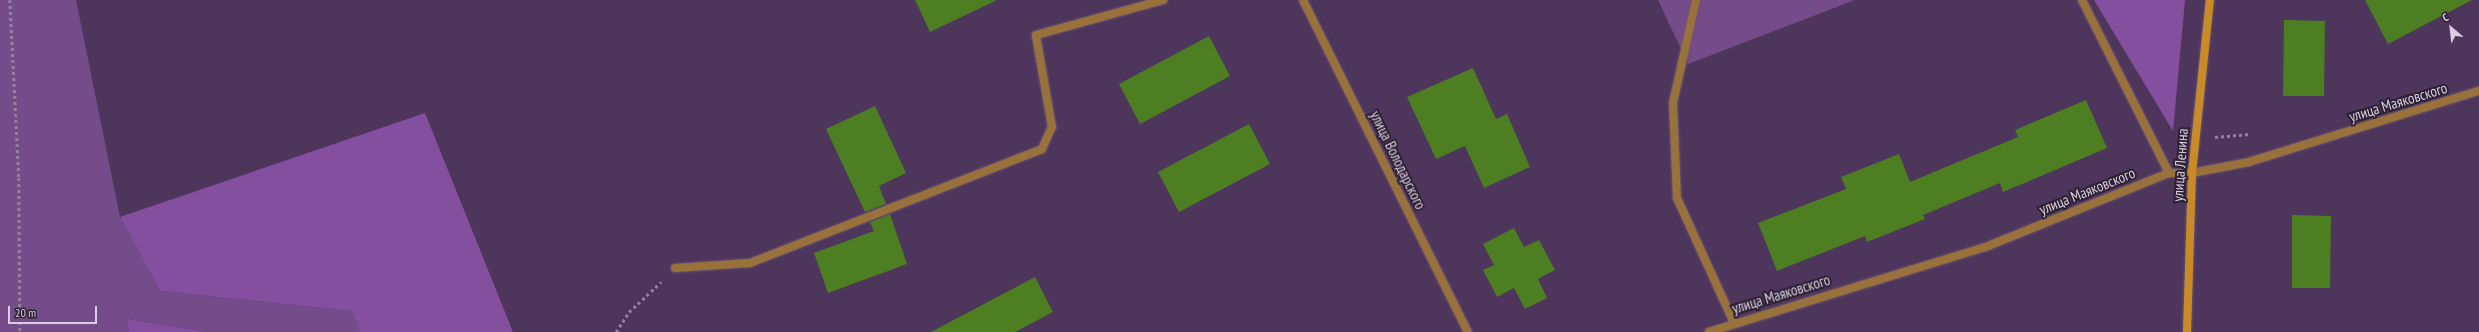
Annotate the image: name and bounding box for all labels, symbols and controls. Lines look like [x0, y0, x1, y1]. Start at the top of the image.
north arrow [2431, 8, 2471, 48]
text: С [2440, 10, 2451, 25]
street label: улица Маяковского [2347, 79, 2449, 125]
street label: улица Володарского [1366, 108, 1430, 212]
street label: улица Ленина [2168, 128, 2192, 202]
street label: улица Маяковского [2036, 164, 2138, 218]
street label: улица Маяковского [1730, 271, 1832, 317]
scale bar [10, 298, 99, 324]
text: 20 m [15, 305, 36, 320]

